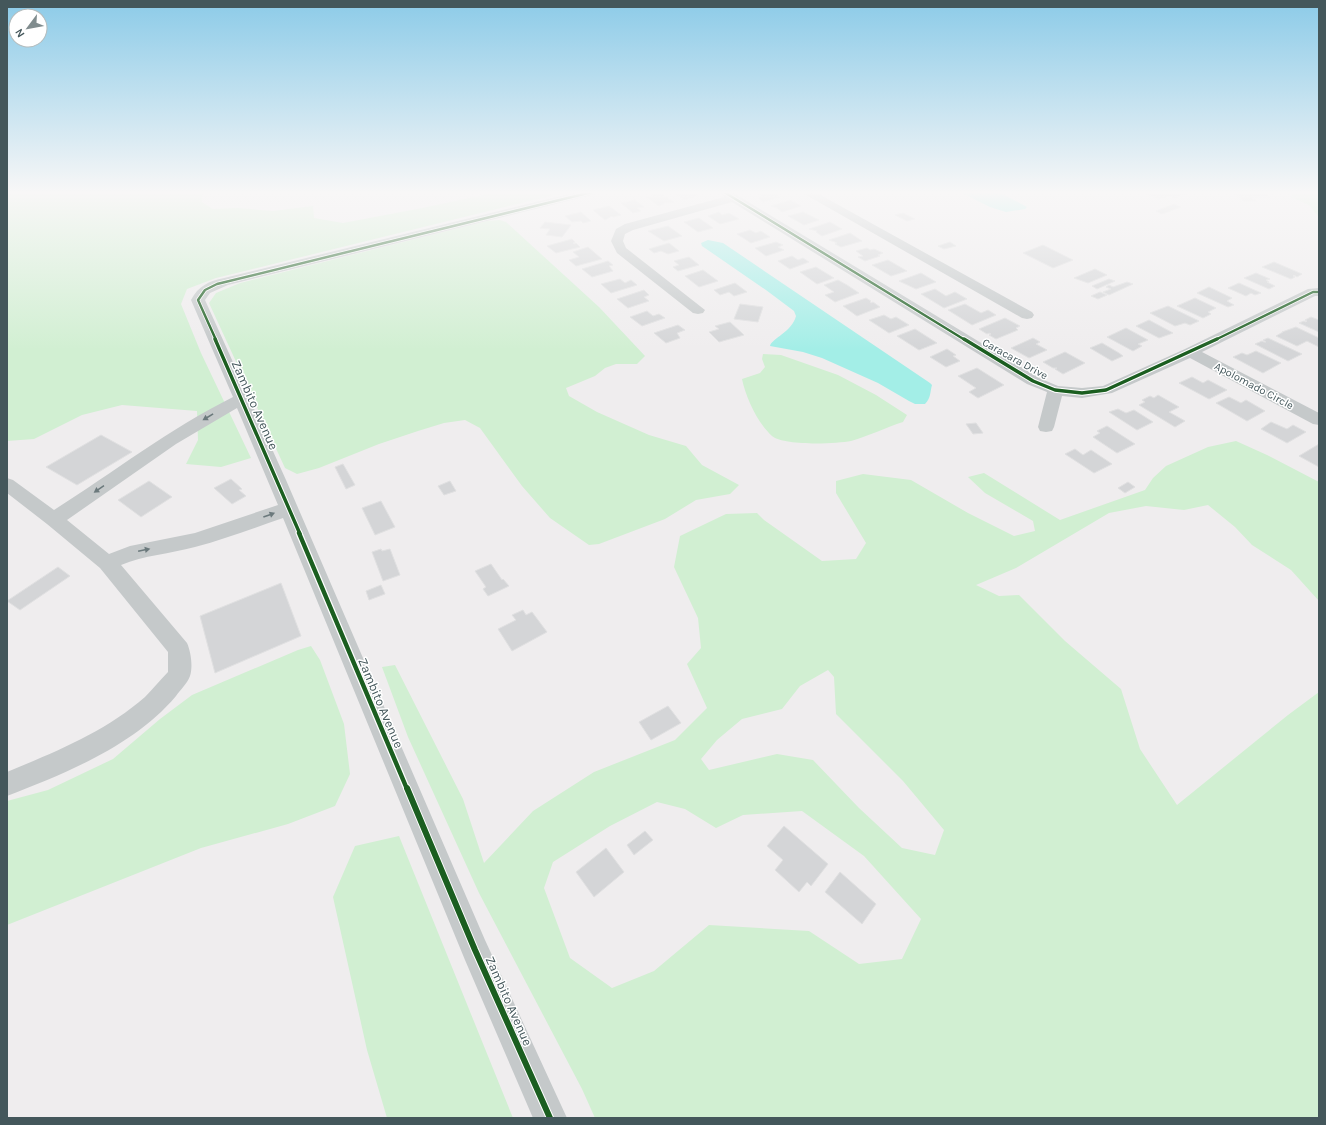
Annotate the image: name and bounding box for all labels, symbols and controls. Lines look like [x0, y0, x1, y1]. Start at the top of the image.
north arrow [8, 8, 48, 48]
text: N [12, 26, 28, 40]
street label: Caracara Drive [980, 336, 1050, 383]
street label: Zambito Avenue [229, 358, 282, 452]
street label: Apolomado Circle [1212, 360, 1296, 412]
one-way arrow [202, 414, 214, 421]
one-way arrow [94, 485, 105, 493]
one-way arrow [264, 512, 276, 518]
one-way arrow [138, 547, 150, 553]
street label: Zambito Avenue [355, 656, 407, 751]
street label: Zambito Avenue [483, 954, 536, 1048]

